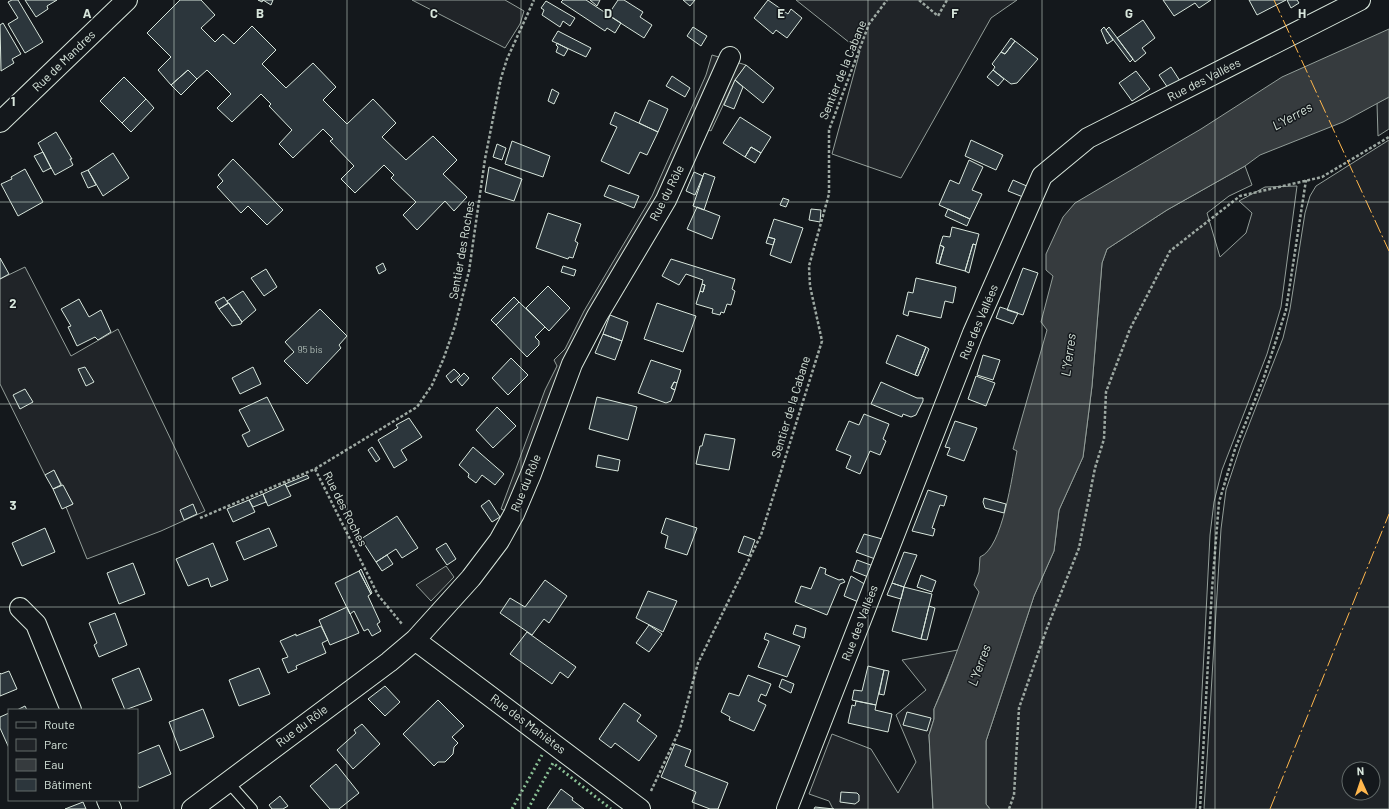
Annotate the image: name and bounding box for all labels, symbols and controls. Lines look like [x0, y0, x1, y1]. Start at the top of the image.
text: A [83, 5, 92, 21]
text: B [256, 5, 264, 21]
text: C [430, 5, 438, 21]
text: D [604, 5, 612, 21]
text: E [777, 5, 785, 21]
text: F [951, 5, 959, 21]
text: G [1125, 5, 1133, 21]
text: H [1298, 5, 1306, 21]
street label: Sentier de la Cabane [816, 18, 868, 121]
street label: Rue de Mandres [29, 27, 98, 94]
street label: Rue des Vallées [1165, 55, 1243, 104]
text: 1 [11, 93, 15, 109]
water label: L'Yerres [1269, 99, 1315, 133]
street label: Rue du Rôle [646, 162, 686, 223]
street label: Sentier des Roches [445, 199, 477, 300]
street label: Rue des Vallées [956, 282, 1000, 361]
text: 2 [9, 295, 17, 311]
water label: L'Yerres [1057, 333, 1079, 377]
house number: 95 bis [297, 343, 323, 355]
street label: Sentier de la Cabane [768, 354, 812, 459]
street label: Rue du Rôle [507, 452, 543, 513]
street label: Rue des Roches [321, 469, 371, 549]
text: 3 [9, 497, 17, 513]
street label: Rue des Vallées [838, 582, 880, 663]
water label: L'Yerres [964, 642, 994, 688]
street label: Rue des Mahiètes [488, 690, 569, 756]
street label: Rue du Rôle [273, 701, 330, 749]
legend [8, 709, 138, 801]
text: Route [44, 717, 75, 731]
text: Parc [44, 737, 68, 751]
text: Eau [44, 757, 64, 771]
north arrow [1341, 761, 1381, 801]
text: N [1356, 764, 1364, 777]
text: Bâtiment [44, 777, 92, 791]

